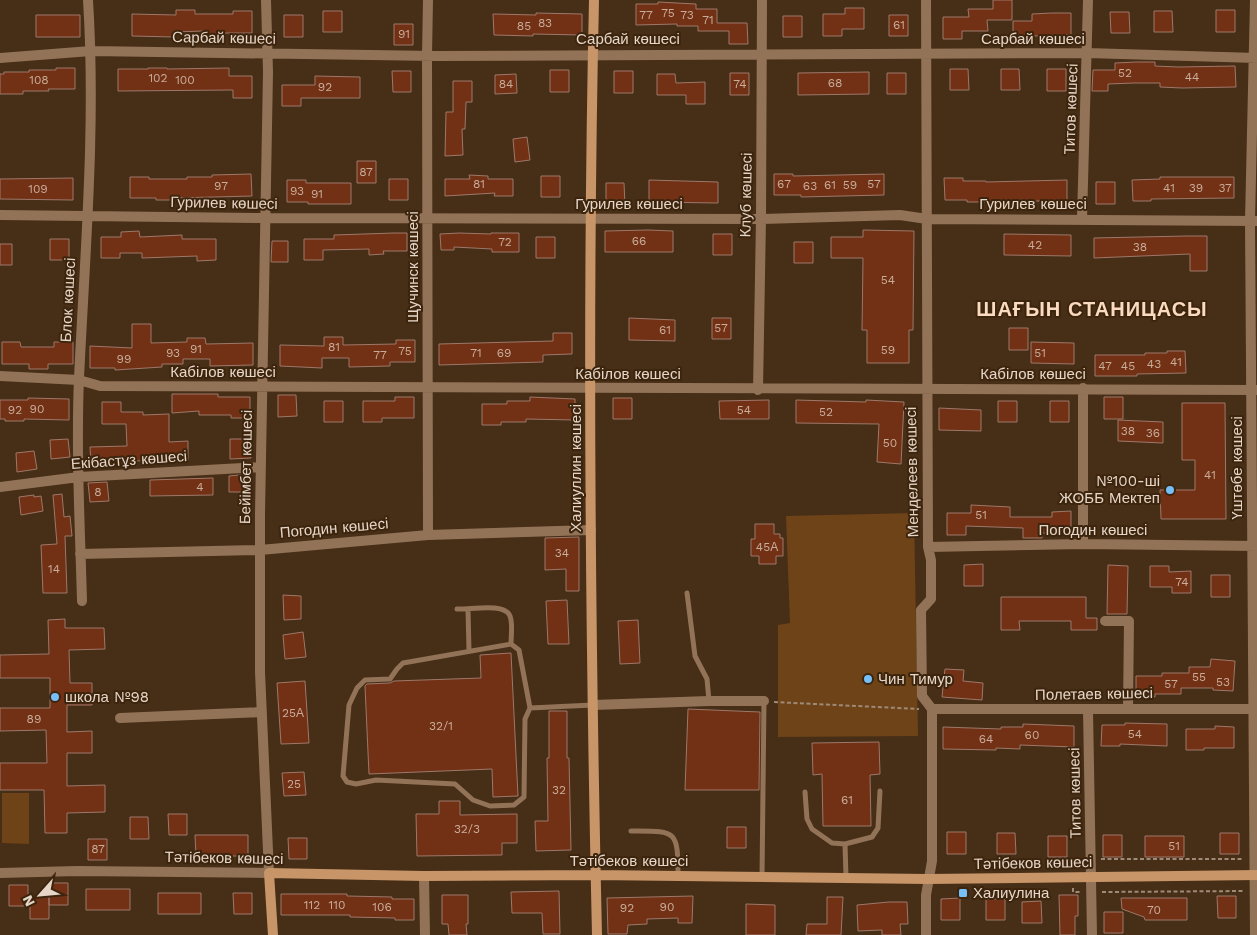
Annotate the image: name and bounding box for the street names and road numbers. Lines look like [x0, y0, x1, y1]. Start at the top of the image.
street label: Сарбай көшесі [172, 28, 276, 48]
street label: Сарбай көшесі [576, 30, 680, 48]
street label: Сарбай көшесі [981, 30, 1085, 48]
street label: Титов көшесі [1060, 63, 1082, 155]
street label: Клуб көшесі [736, 152, 756, 238]
street label: Гурилев көшесі [170, 193, 278, 213]
street label: Гурилев көшесі [575, 195, 683, 213]
street label: Гурилев көшесі [979, 195, 1087, 213]
street label: Щучинск көшесі [404, 211, 422, 323]
street label: Блок көшесі [57, 257, 79, 343]
street label: Кабілов көшесі [170, 363, 276, 381]
street label: Кабілов көшесі [575, 365, 681, 383]
street label: Кабілов көшесі [980, 365, 1086, 383]
street label: Халиуллин көшесі [567, 404, 585, 532]
street label: Менделеев көшесі [902, 407, 922, 537]
street label: Бейімбет көшесі [236, 410, 256, 524]
street label: Үштөбе көшесі [1228, 416, 1246, 520]
street label: Екібастұз көшесі [70, 447, 188, 473]
street label: Погодин көшесі [279, 514, 389, 542]
street label: Погодин көшесі [1039, 521, 1147, 539]
street label: Полетаев көшесі [1035, 684, 1153, 704]
street label: Титов көшесі [1065, 747, 1085, 839]
street label: Тәтібеков көшесі [164, 848, 284, 868]
street label: Тәтібеков көшесі [570, 852, 688, 870]
street label: Тәтібеков көшесі [973, 853, 1093, 873]

